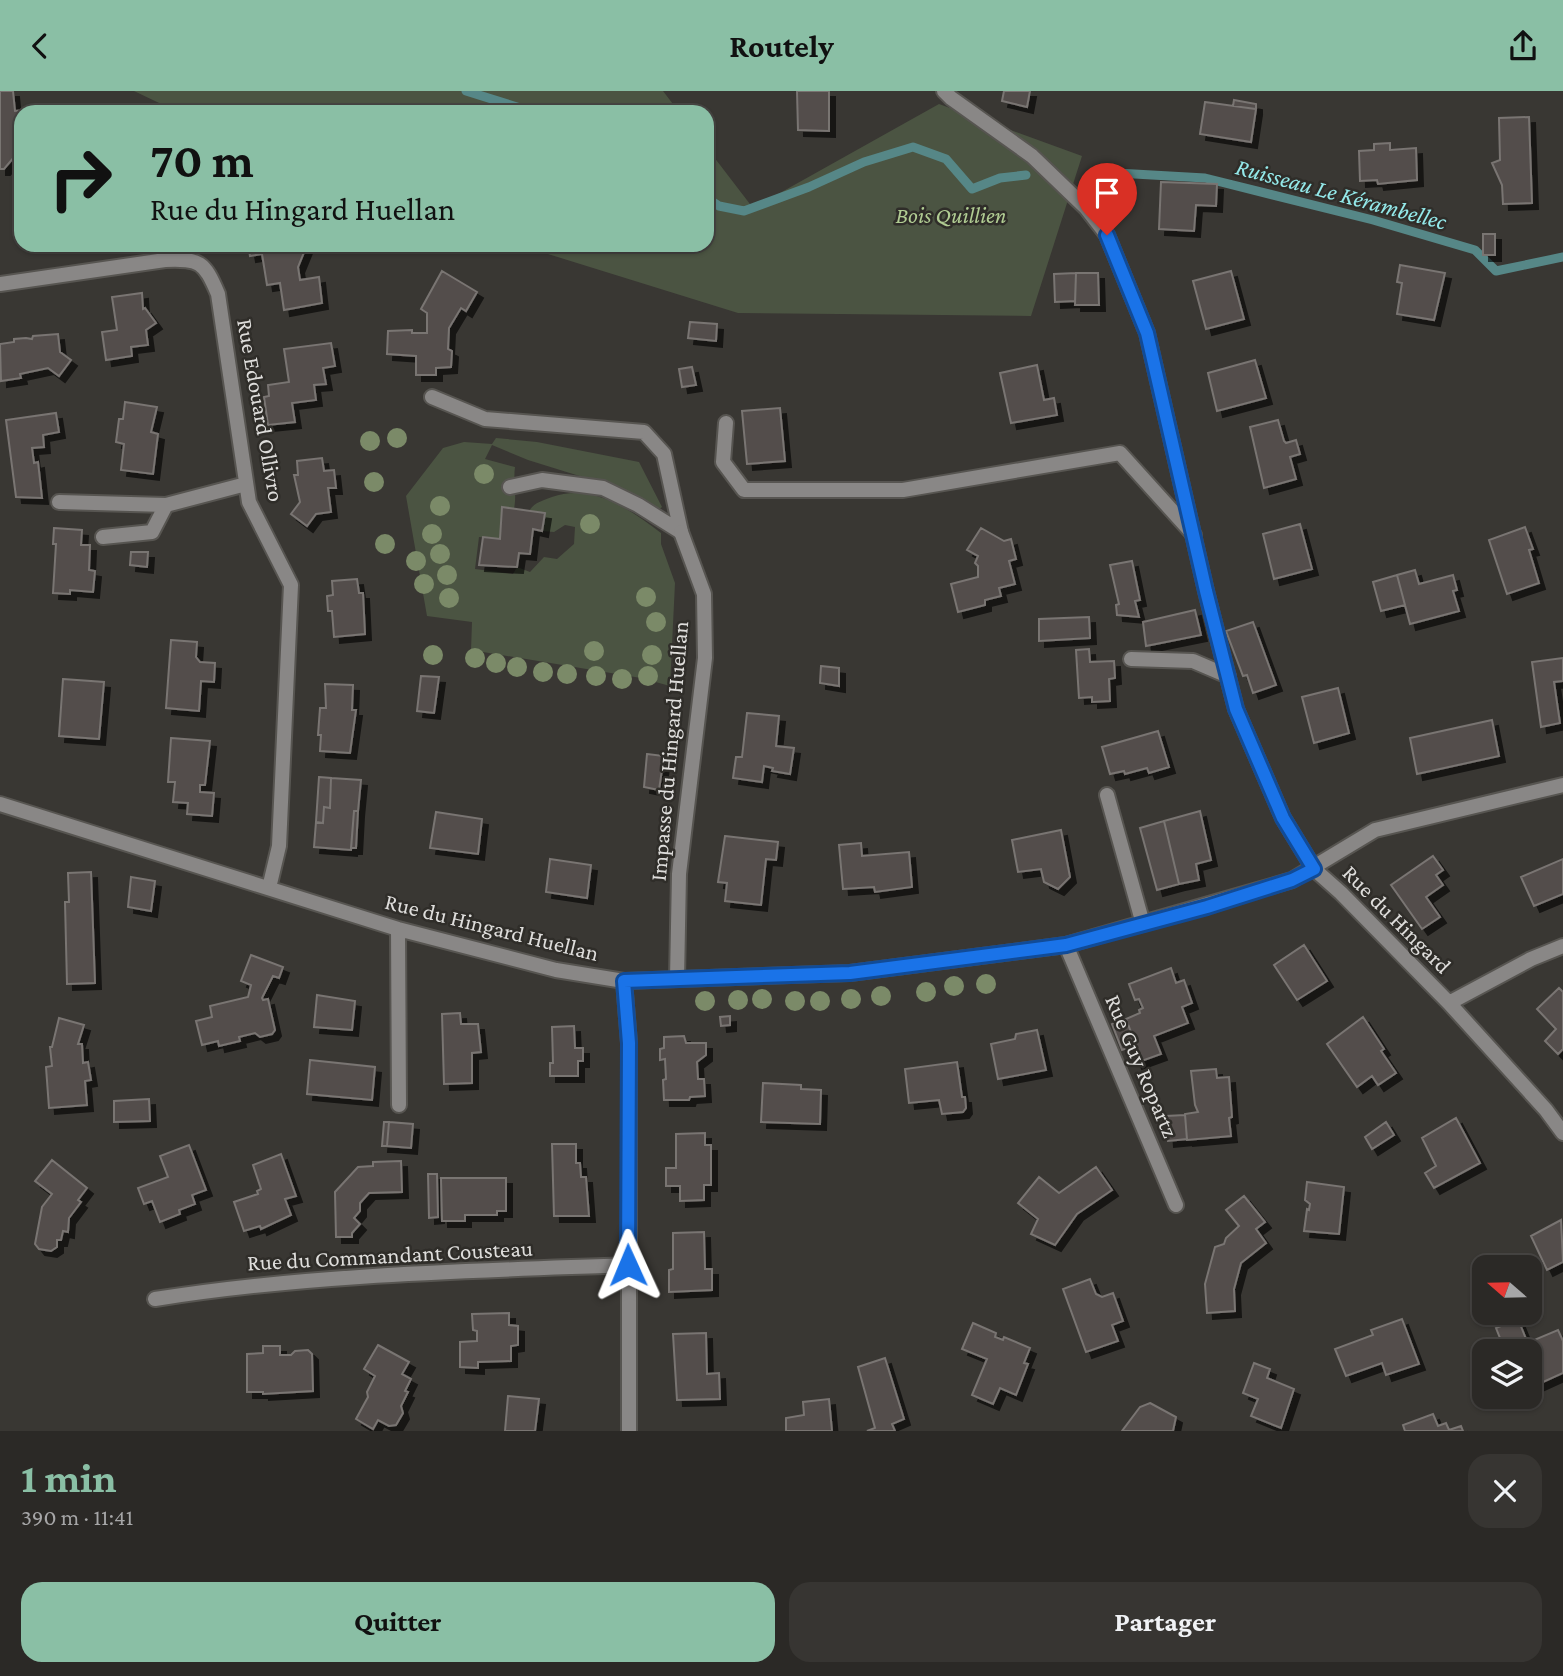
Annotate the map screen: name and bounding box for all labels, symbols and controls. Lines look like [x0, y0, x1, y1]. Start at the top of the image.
icon: back [21, 27, 59, 65]
icon: share [1504, 27, 1542, 65]
text: Routely [729, 28, 834, 64]
icon: right [35, 133, 126, 224]
text: 70 m [150, 133, 254, 188]
water label: Ruisseau Le Kérambellec [1233, 152, 1450, 235]
pin [1077, 163, 1137, 235]
icon: arrive [1088, 174, 1126, 212]
text: Rue du Hingard Huellan [150, 191, 455, 227]
park label: Bois Quillien [896, 202, 1006, 228]
street label: Rue Edouard Ollivro [232, 317, 290, 503]
street label: Impasse du Hingard Huellan [645, 620, 693, 882]
street label: Rue du Hingard [1337, 859, 1457, 979]
street label: Rue du Hingard Huellan [382, 888, 602, 966]
street label: Rue Guy Ropartz [1100, 991, 1184, 1142]
position arrow [591, 1228, 665, 1302]
street label: Rue du Commandant Cousteau [246, 1235, 534, 1275]
north arrow [1472, 1255, 1542, 1325]
map controls [1472, 1255, 1542, 1409]
button: layers [1472, 1339, 1542, 1409]
text: 1 min [21, 1454, 117, 1501]
button: close [1468, 1454, 1542, 1528]
text: 390 m · 11:41 [21, 1504, 133, 1530]
button: Quitter [21, 1582, 775, 1662]
button: Partager [789, 1582, 1542, 1662]

